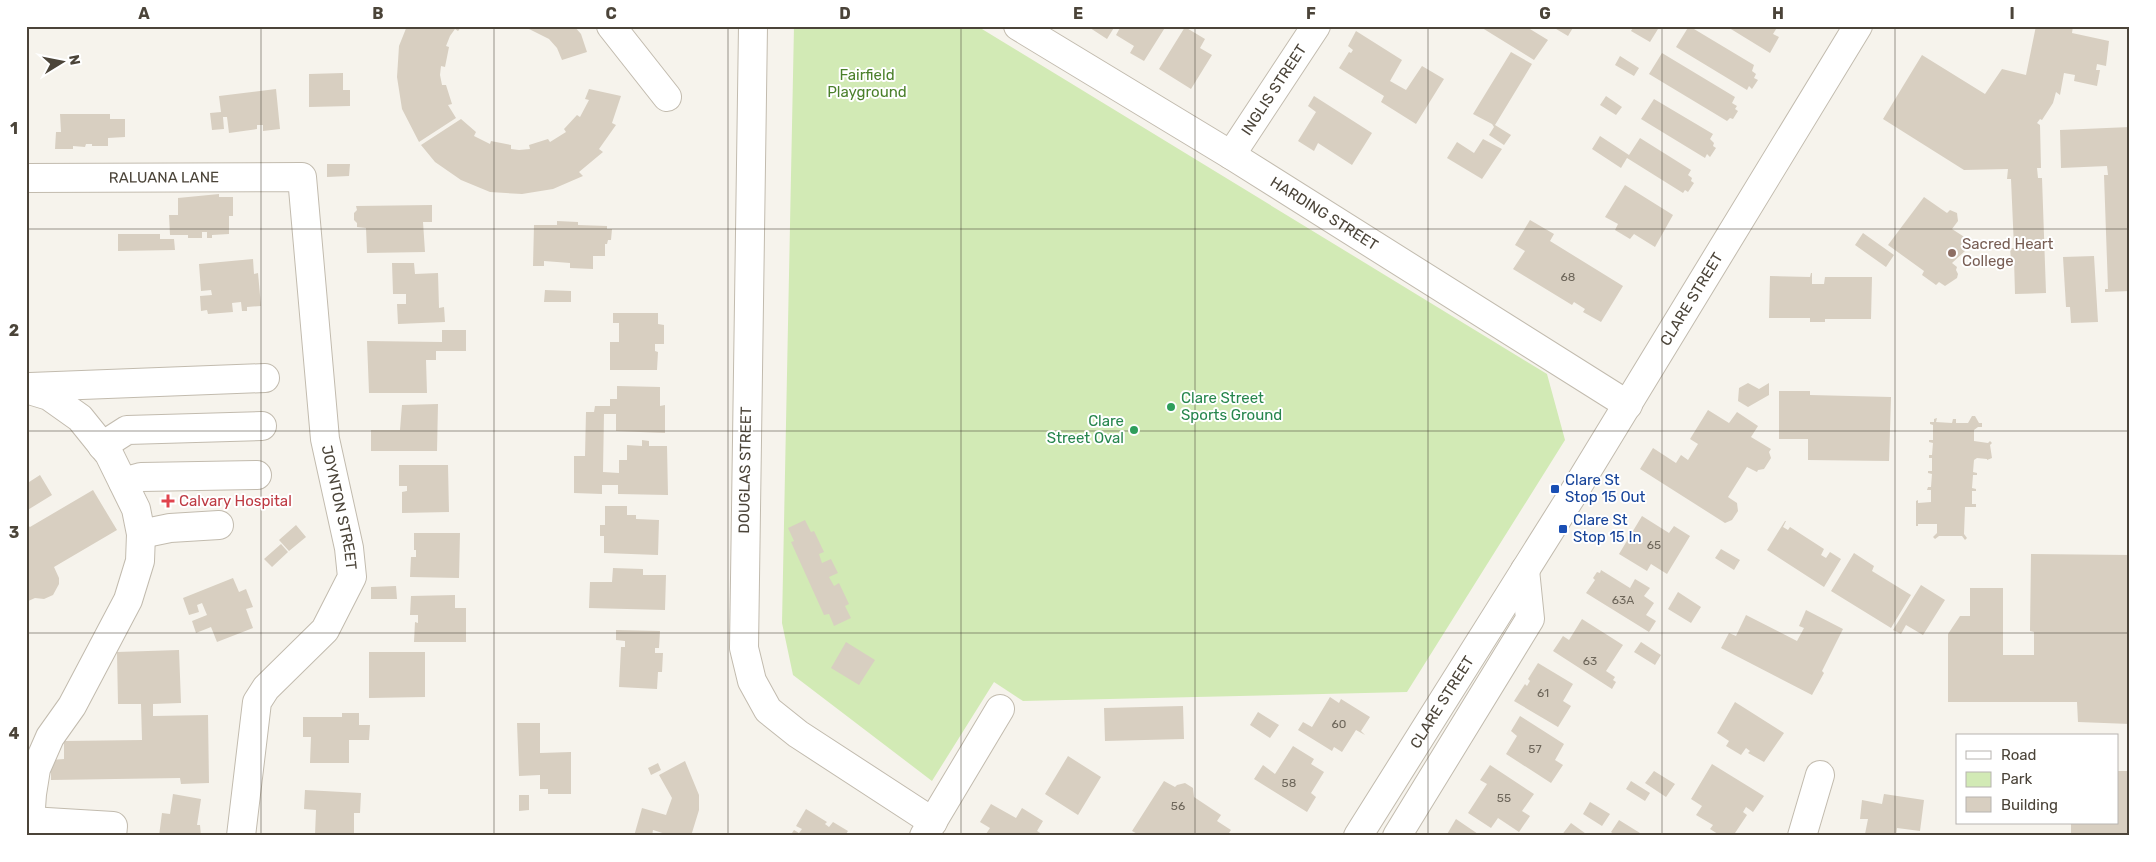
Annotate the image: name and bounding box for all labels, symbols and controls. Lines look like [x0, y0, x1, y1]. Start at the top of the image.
text: A [138, 4, 150, 23]
text: B [372, 4, 384, 23]
text: C [605, 4, 617, 23]
text: D [839, 4, 851, 23]
text: E [1073, 4, 1083, 23]
text: F [1306, 4, 1316, 23]
text: G [1539, 4, 1551, 23]
text: H [1772, 4, 1784, 23]
text: I [2009, 4, 2015, 23]
north arrow [38, 38, 88, 88]
street label: INGLIS STREET [1238, 41, 1310, 139]
text: N [65, 53, 84, 66]
park label: Fairfield Playground [827, 66, 907, 101]
text: 1 [10, 119, 18, 138]
street label: RALUANA LANE [109, 168, 219, 187]
street label: HARDING STREET [1267, 173, 1382, 254]
place label: Sacred Heart College [1962, 235, 2054, 270]
marker: Sacred Heart College [1946, 247, 1958, 259]
street label: CLARE STREET [1656, 249, 1727, 349]
house number: 68 [1561, 270, 1575, 284]
text: 2 [9, 321, 19, 340]
place label: Clare Street Sports Ground [1181, 389, 1282, 424]
marker: Clare Street Sports Ground [1165, 401, 1177, 413]
street label: DOUGLAS STREET [735, 406, 755, 534]
place label: Clare Street Oval [1047, 412, 1124, 447]
marker: Clare Street Oval [1128, 424, 1140, 436]
street label: JOYNTON STREET [318, 444, 360, 571]
place label: Clare St Stop 15 Out [1565, 471, 1646, 506]
marker: Clare St Stop 15 Out [1549, 483, 1561, 495]
place label: Calvary Hospital [179, 492, 292, 510]
marker: Calvary Hospital [161, 494, 175, 508]
place label: Clare St Stop 15 In [1573, 511, 1642, 546]
text: 3 [9, 523, 19, 542]
marker: Clare St Stop 15 In [1557, 523, 1569, 535]
house number: 65 [1647, 538, 1661, 552]
house number: 63A [1612, 593, 1634, 607]
street label: CLARE STREET [1406, 652, 1478, 752]
house number: 63 [1583, 654, 1597, 668]
house number: 61 [1537, 686, 1549, 700]
house number: 60 [1332, 717, 1346, 731]
text: 4 [9, 724, 20, 743]
legend [1956, 734, 2118, 824]
house number: 57 [1528, 742, 1542, 756]
text: Road [2001, 746, 2037, 764]
text: Park [2001, 770, 2032, 788]
house number: 58 [1282, 776, 1296, 790]
house number: 55 [1497, 791, 1511, 805]
text: Building [2001, 796, 2058, 814]
house number: 56 [1171, 799, 1185, 813]

